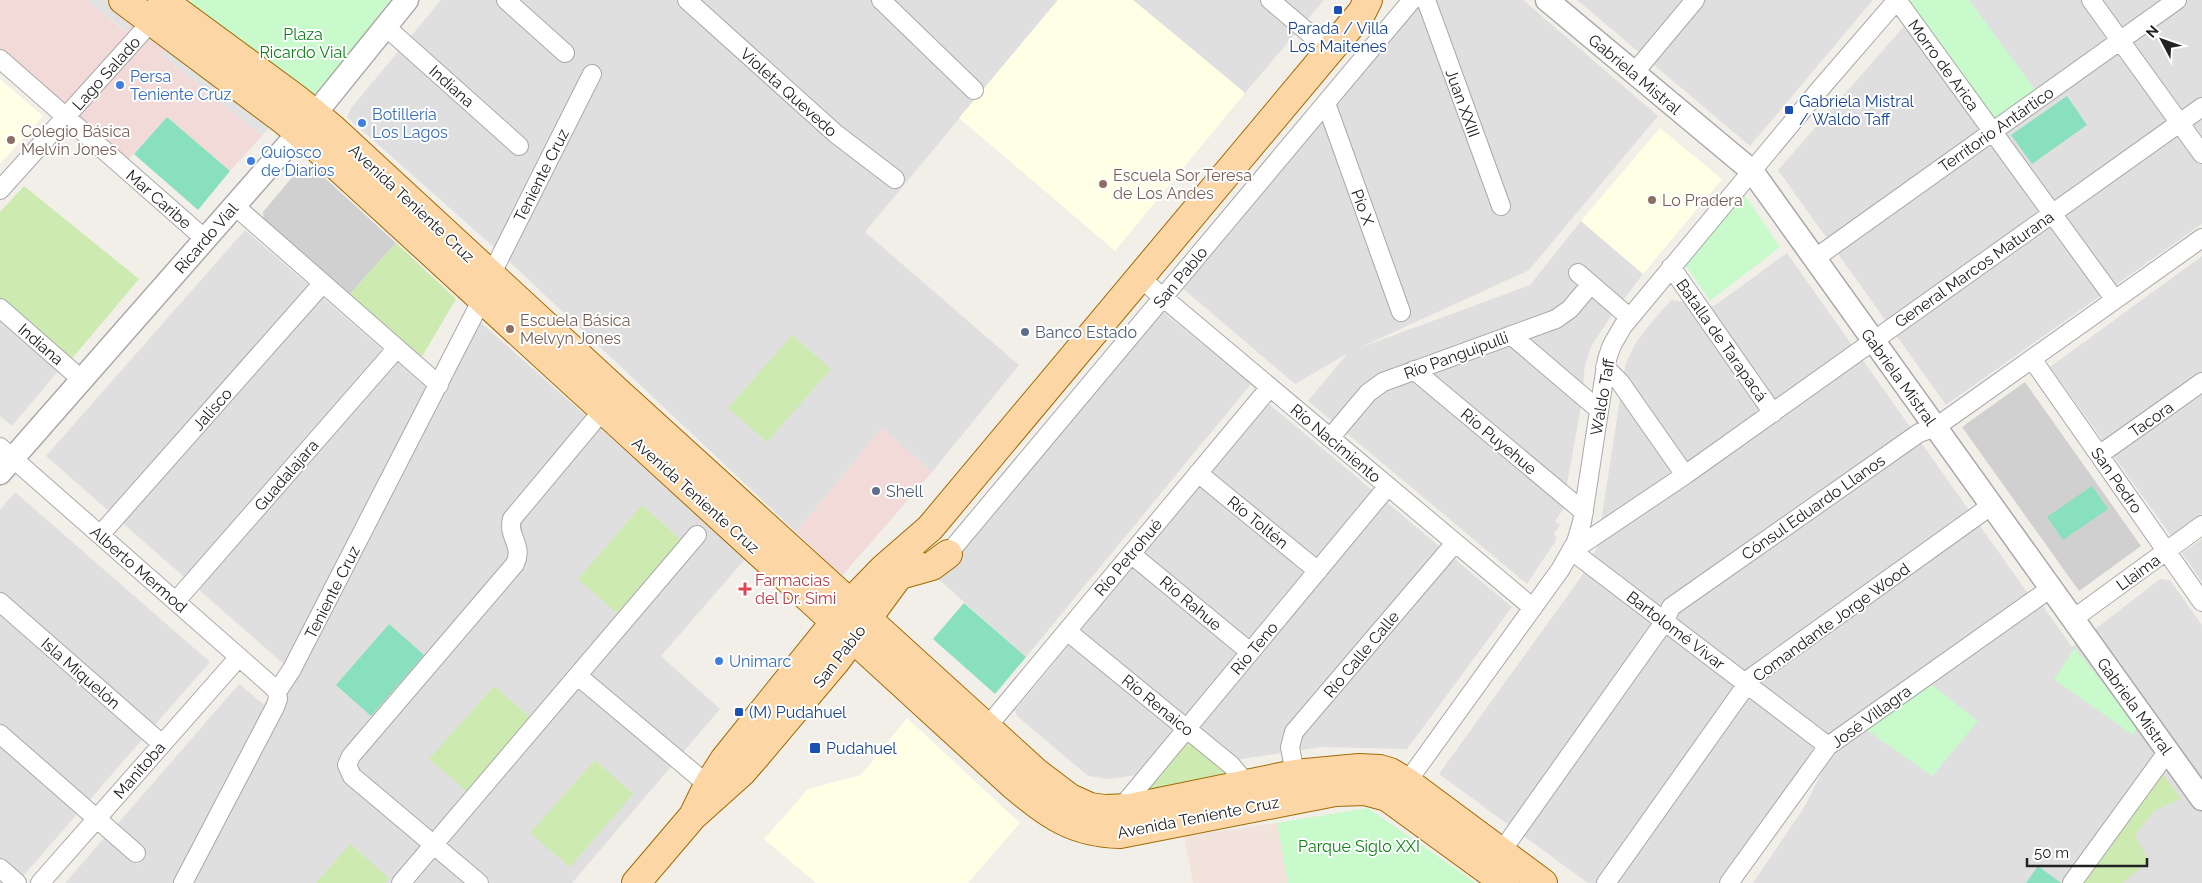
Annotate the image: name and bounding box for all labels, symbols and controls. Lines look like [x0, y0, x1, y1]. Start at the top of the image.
marker: Parada / Villa Los Maitenes [1332, 4, 1344, 16]
north arrow [2137, 15, 2187, 65]
street label: Morro de Arica [1904, 16, 1983, 115]
place label: Parada / Villa Los Maitenes [1288, 19, 1388, 56]
text: N [2143, 22, 2162, 41]
park label: Plaza Ricardo Vial [259, 25, 347, 62]
street label: Gabriela Mistral [1585, 30, 1685, 119]
street label: Lago Salado [68, 33, 144, 114]
street label: Violeta Quevedo [736, 44, 841, 141]
street label: Indiana [425, 61, 478, 111]
street label: Juan XXIII [1441, 66, 1484, 140]
place label: Persa Teniente Cruz [130, 67, 232, 104]
marker: Persa Teniente Cruz [114, 79, 126, 91]
street label: Territorio Antártico [1935, 83, 2057, 176]
place label: Gabriela Mistral / Waldo Taff [1799, 92, 1915, 129]
marker: Gabriela Mistral / Waldo Taff [1783, 104, 1795, 116]
place label: Botillería Los Lagos [372, 105, 448, 142]
marker: Botillería Los Lagos [356, 117, 368, 129]
place label: Colegio Básica Melvin Jones [21, 122, 130, 159]
street label: Teniente Cruz [510, 126, 573, 225]
marker: Colegio Básica Melvin Jones [5, 134, 17, 146]
street label: Avenida Teniente Cruz [345, 140, 478, 266]
place label: Quiosco de Diarios [261, 143, 335, 180]
marker: Quiosco de Diarios [245, 155, 257, 167]
street label: Mar Caribe [122, 166, 195, 233]
place label: Escuela Sor Teresa de Los Andes [1113, 166, 1252, 203]
marker: Escuela Sor Teresa de Los Andes [1097, 178, 1109, 190]
street label: Pío X [1347, 187, 1378, 229]
place label: Lo Pradera [1662, 191, 1743, 210]
marker: Lo Pradera [1646, 194, 1658, 206]
street label: Ricardo Vial [171, 199, 243, 277]
street label: General Marcos Maturana [1891, 207, 2057, 332]
street label: San Pablo [1149, 243, 1211, 312]
street label: Batalla de Tarapacá [1672, 275, 1771, 405]
place label: Escuela Básica Melvyn Jones [520, 311, 630, 348]
street label: Indiana [14, 320, 67, 369]
marker: Escuela Básica Melvyn Jones [504, 323, 516, 335]
place label: Banco Estado [1035, 323, 1137, 342]
street label: Gabriela Mistral [1857, 325, 1940, 430]
marker: Banco Estado [1019, 326, 1031, 338]
street label: Río Panguipulli [1401, 328, 1511, 383]
street label: Waldo Taff [1586, 356, 1619, 437]
street label: Jalisco [189, 384, 236, 434]
street label: Tacora [2126, 397, 2177, 441]
street label: Río Nacimiento [1287, 400, 1385, 487]
street label: Río Puyehue [1457, 404, 1540, 479]
street label: Avenida Teniente Cruz [628, 433, 763, 558]
street label: Guadalajara [250, 436, 322, 515]
street label: San Pedro [2087, 444, 2146, 517]
street label: Cónsul Eduardo Llanos [1738, 451, 1889, 564]
place label: Shell [886, 482, 924, 501]
marker: Shell [870, 485, 882, 497]
street label: Río Toltén [1223, 492, 1292, 553]
street label: Río Petrohué [1091, 515, 1166, 600]
street label: Alberto Mermod [86, 522, 191, 617]
street label: Teniente Cruz [301, 543, 364, 642]
street label: Llaima [2113, 550, 2164, 595]
street label: Comandante Jorge Wood [1749, 559, 1914, 686]
place label: Farmacias del Dr. Simi [755, 571, 836, 608]
street label: Río Rahue [1156, 572, 1225, 635]
marker: Farmacias del Dr. Simi [739, 583, 751, 595]
street label: Bartolomé Vivar [1623, 587, 1729, 674]
street label: Río Calle Calle [1320, 607, 1403, 701]
street label: Río Teno [1227, 618, 1282, 679]
street label: San Pablo [809, 621, 870, 691]
street label: Isla Miquelón [37, 634, 124, 713]
place label: Unimarc [729, 652, 792, 671]
street label: Gabriela Mistral [2093, 654, 2176, 759]
marker: Unimarc [713, 655, 725, 667]
street label: Río Renaico [1118, 671, 1197, 740]
street label: José Villagra [1828, 681, 1915, 752]
place label: (M) Pudahuel [749, 703, 847, 722]
marker: (M) Pudahuel [733, 706, 745, 718]
street label: Manitoba [110, 738, 169, 803]
place label: Pudahuel [826, 739, 897, 758]
marker: Pudahuel [808, 741, 822, 755]
street label: Avenida Teniente Cruz [1116, 792, 1281, 843]
scale bar [2027, 836, 2147, 868]
park label: Parque Siglo XXI [1298, 837, 1420, 856]
text: 50 m [2034, 844, 2069, 862]

